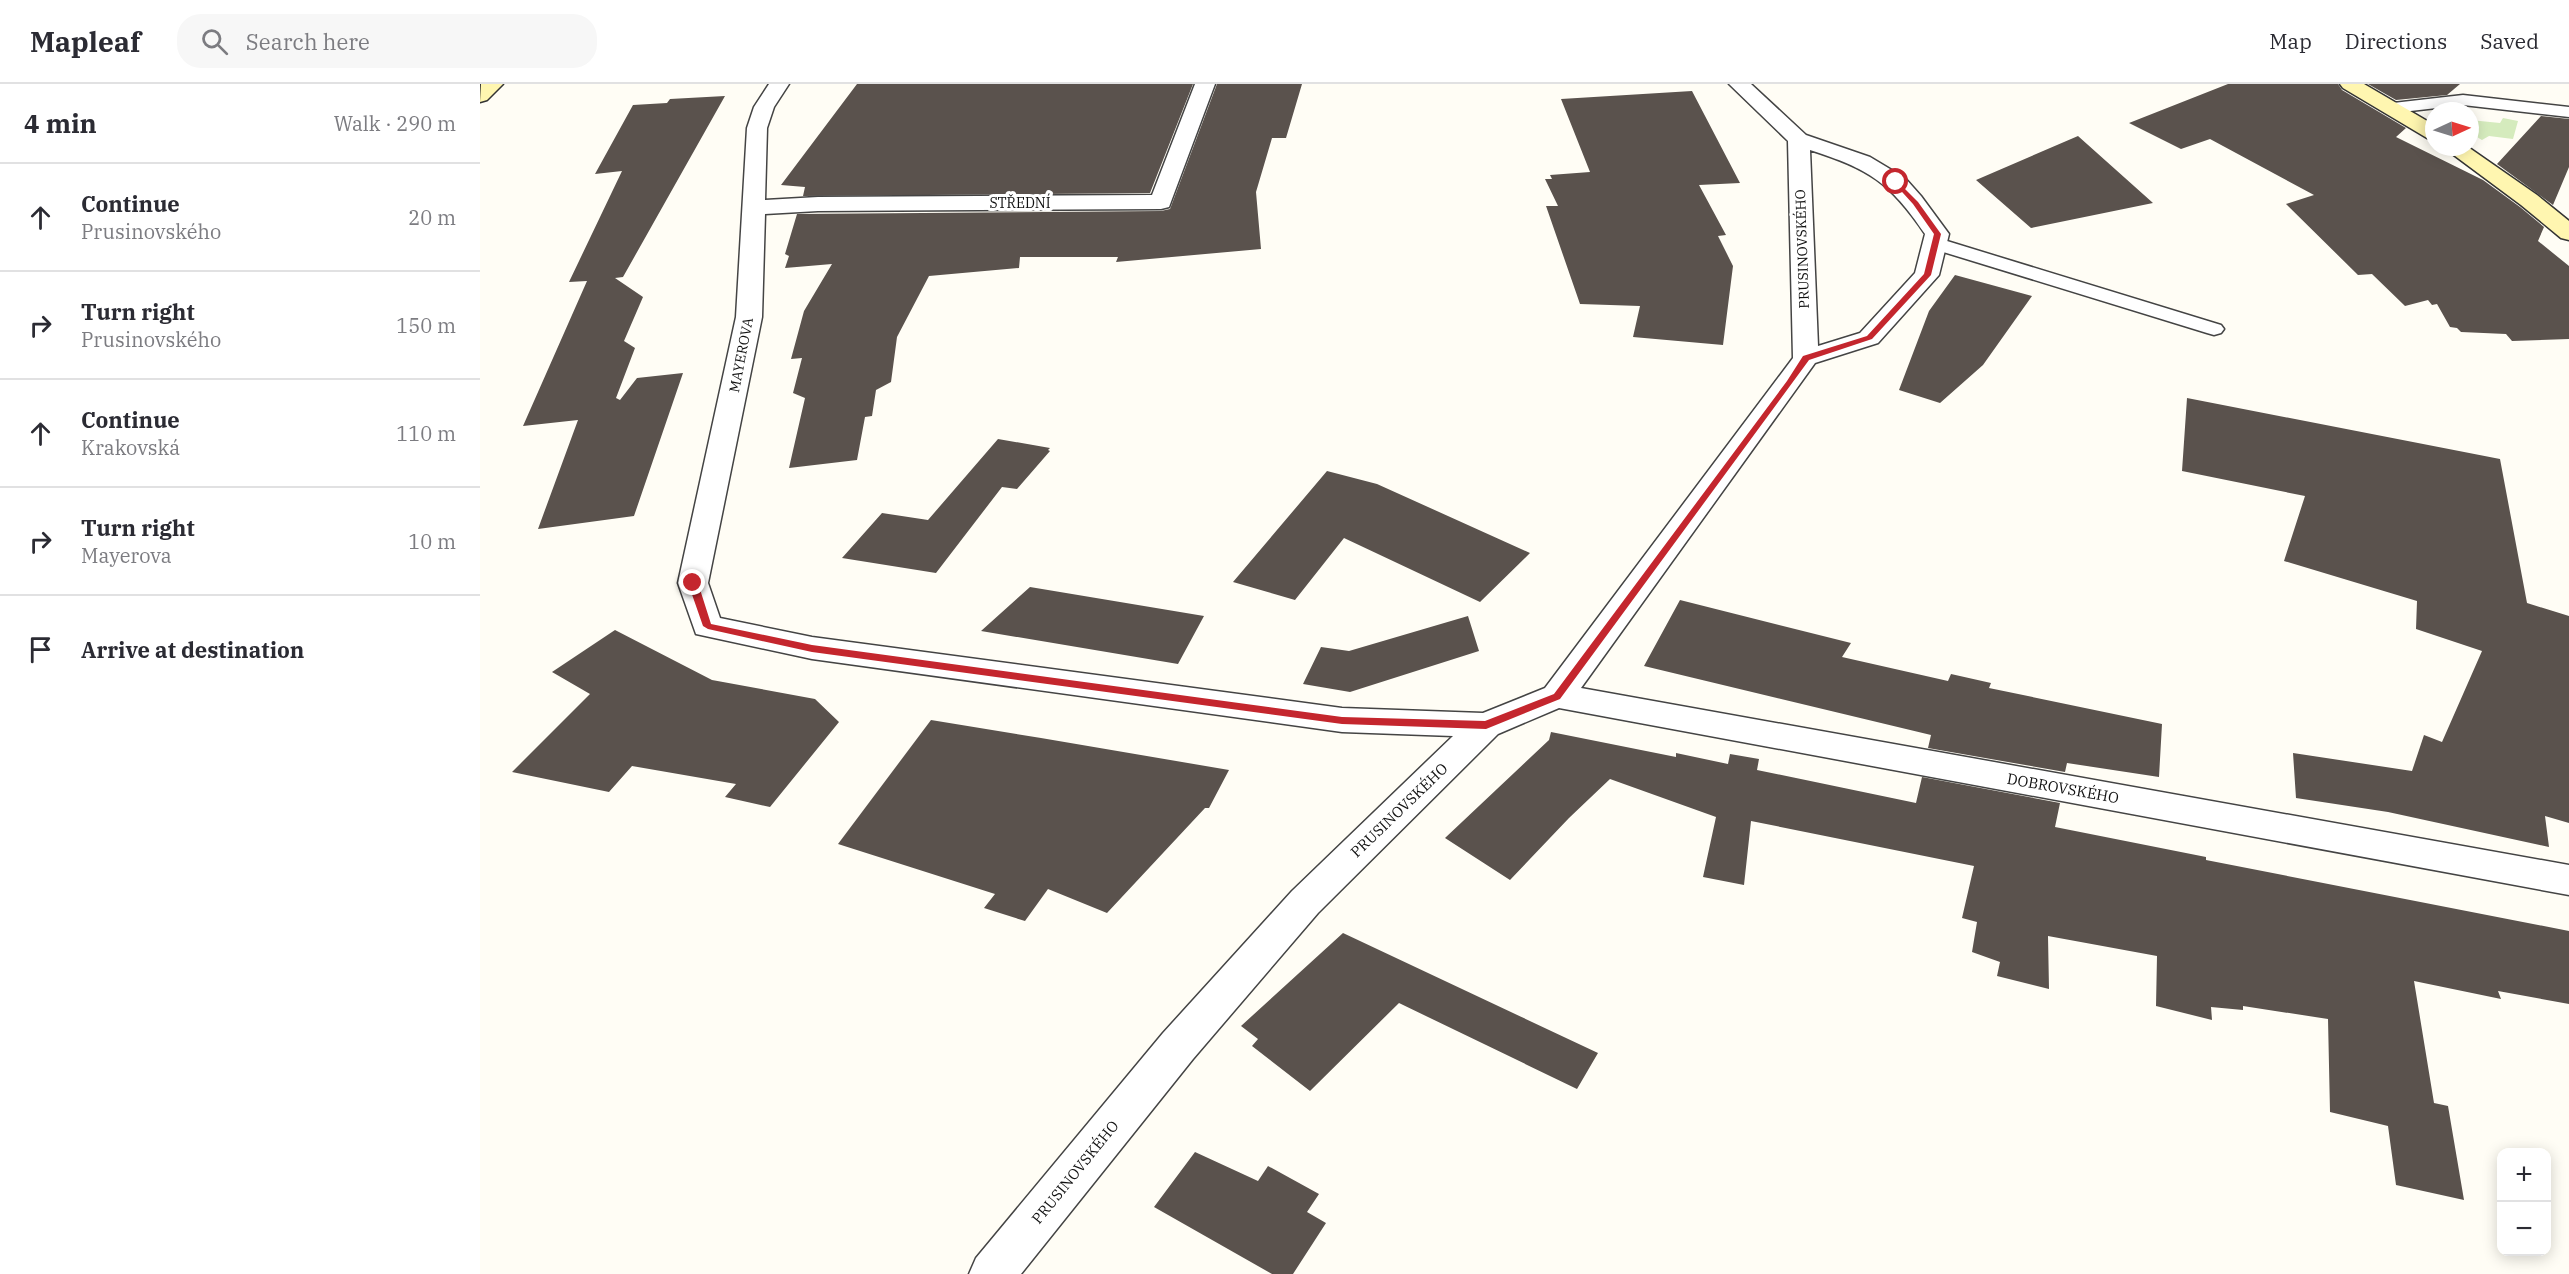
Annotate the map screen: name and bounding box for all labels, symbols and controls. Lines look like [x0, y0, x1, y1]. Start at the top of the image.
search box [177, 14, 597, 68]
text: Mapleaf [30, 23, 141, 60]
icon: search [198, 25, 231, 58]
text: Search here [246, 27, 370, 56]
text: Map [2269, 27, 2312, 55]
text: Directions [2345, 27, 2447, 55]
text: Saved [2480, 27, 2539, 55]
north arrow [2425, 102, 2479, 156]
text: 4 min [24, 106, 97, 140]
text: Walk · 290 m [334, 110, 456, 137]
route start [1882, 168, 1908, 194]
text: Continue [81, 189, 180, 218]
street label: PRUSINOVSKÉHO [1790, 189, 1813, 309]
street label: STŘEDNÍ [989, 193, 1051, 212]
icon: ahead [24, 201, 57, 234]
text: 20 m [408, 204, 456, 231]
text: Prusinovského [81, 218, 221, 245]
text: Turn right [81, 297, 195, 326]
icon: right [24, 309, 57, 342]
text: 150 m [396, 312, 456, 339]
street label: MAYEROVA [725, 316, 757, 394]
text: Prusinovského [81, 326, 221, 353]
text: Continue [81, 405, 180, 434]
icon: ahead [24, 417, 57, 450]
text: 110 m [396, 420, 456, 447]
text: Krakovská [81, 434, 180, 461]
text: Turn right [81, 513, 195, 542]
icon: right [24, 525, 57, 558]
text: 10 m [408, 528, 456, 555]
text: Mayerova [81, 542, 172, 569]
route end [679, 569, 705, 595]
icon: arrive [24, 633, 57, 666]
text: Arrive at destination [81, 635, 304, 664]
street label: PRUSINOVSKÉHO [1346, 759, 1452, 861]
street label: DOBROVSKÉHO [2006, 769, 2120, 807]
street label: PRUSINOVSKÉHO [1027, 1116, 1123, 1228]
map controls [2497, 1148, 2551, 1256]
button: + [2497, 1148, 2551, 1202]
button: − [2497, 1202, 2551, 1256]

